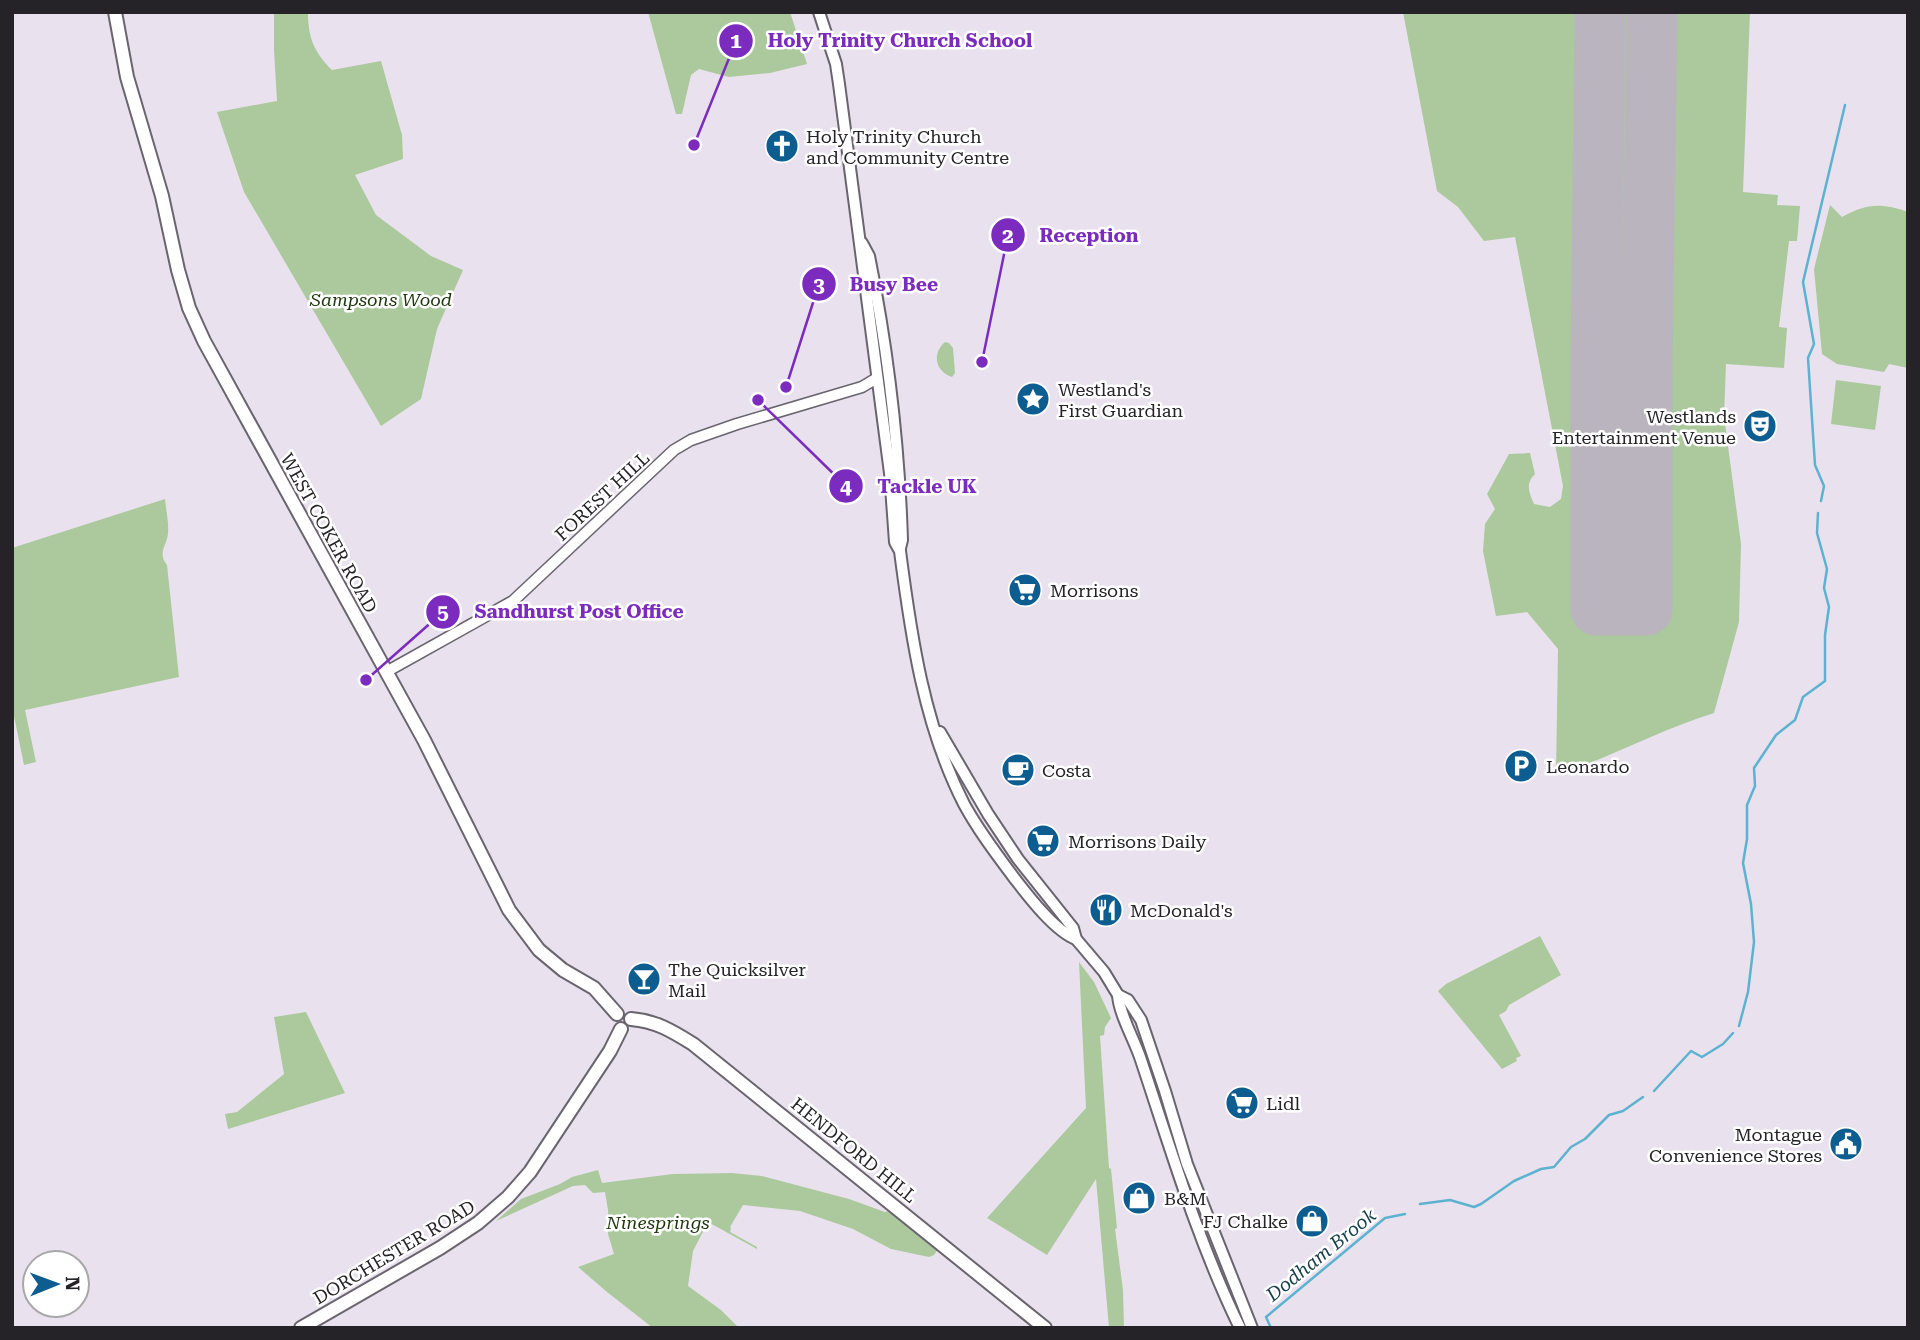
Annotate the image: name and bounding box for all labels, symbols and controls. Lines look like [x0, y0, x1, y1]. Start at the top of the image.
callout: Holy Trinity Church School [718, 21, 1046, 61]
text: 1 [730, 29, 742, 53]
text: Holy Trinity Church School [768, 29, 1032, 52]
place label: Holy Trinity Church and Community Centre [806, 126, 1009, 168]
church icon: Holy Trinity Church and Community Centre [763, 127, 801, 165]
callout: Reception [991, 215, 1153, 255]
text: 2 [1002, 224, 1014, 248]
text: Reception [1040, 224, 1139, 247]
callout: Busy Bee [801, 264, 952, 304]
text: 3 [813, 273, 825, 297]
text: Busy Bee [850, 273, 938, 296]
park label: Sampsons Wood [309, 289, 452, 310]
place label: Westland's First Guardian [1058, 379, 1183, 421]
place icon: Westland's First Guardian [1014, 380, 1052, 418]
place label: Westlands Entertainment Venue [1552, 406, 1736, 448]
theatre icon: Westlands Entertainment Venue [1741, 407, 1779, 445]
street label: FOREST HILL [551, 447, 653, 545]
street label: WEST COKER ROAD [276, 450, 382, 617]
callout: Tackle UK [829, 466, 991, 506]
text: 4 [840, 475, 852, 499]
text: Tackle UK [877, 475, 977, 498]
supermarket icon: Morrisons [1006, 571, 1044, 609]
place label: Morrisons [1050, 580, 1138, 601]
callout: Sandhurst Post Office [425, 592, 697, 632]
text: 5 [437, 600, 449, 624]
text: Sandhurst Post Office [474, 600, 684, 623]
parking icon: Leonardo [1502, 747, 1540, 785]
cafe icon: Costa [999, 751, 1037, 789]
place label: Leonardo [1546, 756, 1629, 777]
place label: Costa [1042, 760, 1091, 781]
supermarket icon: Morrisons Daily [1024, 822, 1062, 860]
place label: Morrisons Daily [1068, 831, 1207, 852]
restaurant icon: McDonald's [1087, 891, 1125, 929]
place label: McDonald's [1130, 900, 1233, 921]
place label: The Quicksilver Mail [668, 959, 806, 1001]
bar icon: The Quicksilver Mail [625, 960, 663, 998]
supermarket icon: Lidl [1223, 1084, 1261, 1122]
street label: HENDFORD HILL [787, 1093, 921, 1207]
place label: Lidl [1266, 1093, 1300, 1114]
place label: Montague Convenience Stores [1649, 1124, 1822, 1166]
public building icon: Montague Convenience Stores [1827, 1125, 1865, 1163]
shop icon: B&M [1120, 1179, 1158, 1217]
place label: B&M [1164, 1188, 1206, 1209]
street label: DORCHESTER ROAD [309, 1195, 479, 1309]
shop icon: FJ Chalke [1293, 1202, 1331, 1240]
water label: Dodham Brook [1261, 1203, 1381, 1307]
place label: FJ Chalke [1203, 1211, 1288, 1232]
park label: Ninesprings [605, 1212, 710, 1233]
north arrow [21, 1249, 91, 1319]
text: N [61, 1276, 84, 1292]

